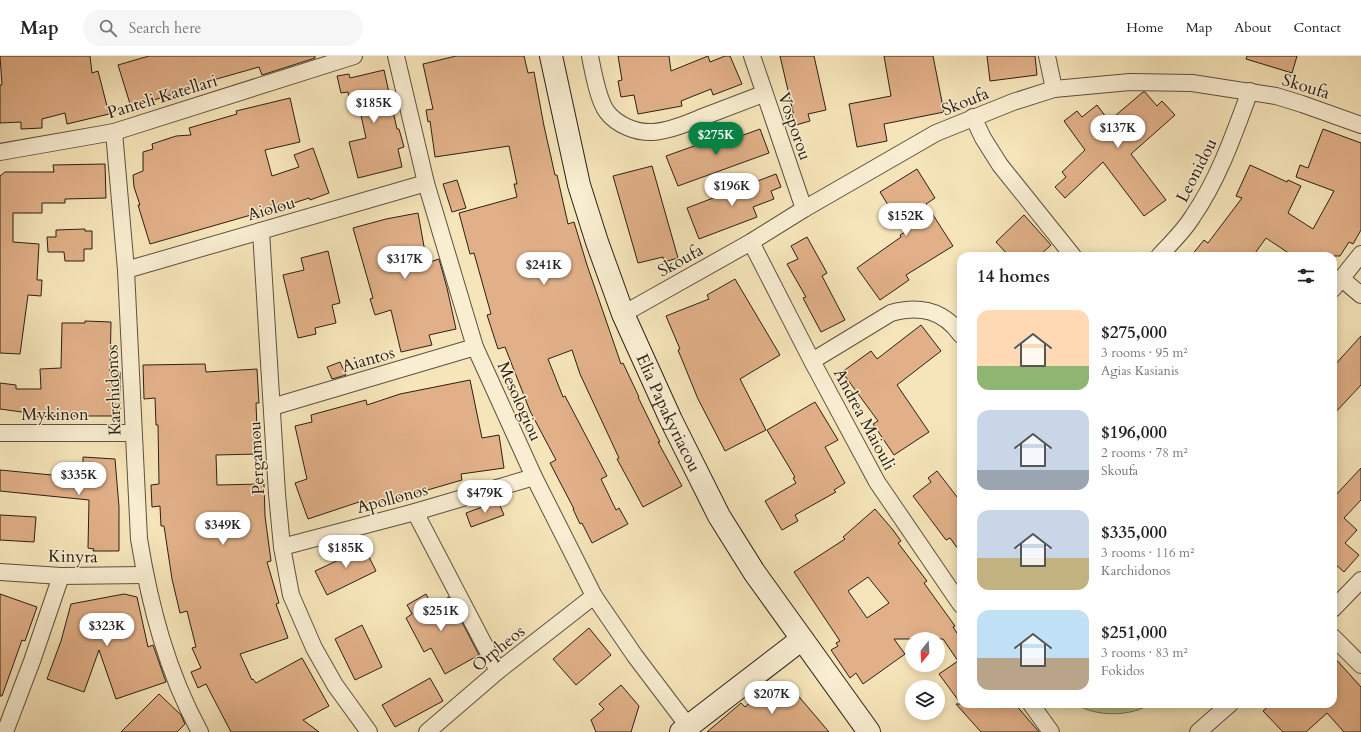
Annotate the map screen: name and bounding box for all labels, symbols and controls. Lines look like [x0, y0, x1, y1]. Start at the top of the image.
search box [83, 10, 363, 46]
text: Map [20, 15, 59, 41]
icon: search [97, 17, 119, 39]
text: Search here [129, 18, 201, 38]
text: Home [1126, 18, 1164, 37]
text: Map [1186, 18, 1212, 37]
text: About [1234, 18, 1271, 37]
text: Contact [1293, 18, 1341, 37]
street label: Skoufa [1279, 68, 1333, 105]
street label: Panteli Katellari [104, 69, 220, 124]
street label: Skoufa [938, 81, 993, 121]
street label: Vosporou [772, 89, 817, 163]
pin: $185K [346, 90, 402, 124]
text: $185K [355, 94, 393, 112]
pin: $137K [1090, 115, 1146, 149]
text: $137K [1099, 119, 1137, 137]
pin: $275K [688, 122, 744, 156]
text: $275K [697, 126, 735, 144]
street label: Leonidou [1170, 134, 1222, 206]
pin: $196K [704, 173, 760, 207]
text: $196K [713, 177, 751, 195]
street label: Aiolou [244, 191, 298, 226]
pin: $152K [878, 203, 934, 237]
text: $152K [887, 207, 925, 225]
street label: Skoufa [653, 238, 708, 282]
pin: $317K [377, 246, 433, 280]
text: $317K [386, 250, 424, 268]
pin: $241K [516, 252, 572, 286]
text: $241K [525, 256, 563, 274]
text: 14 homes [977, 265, 1050, 288]
icon: filters [1295, 265, 1317, 287]
text: $275,000 [1101, 321, 1167, 344]
icon: home [1009, 326, 1057, 374]
street label: Aiantos [339, 341, 398, 378]
street label: Karchidonos [100, 344, 127, 436]
text: 3 rooms · 95 m² [1101, 344, 1188, 362]
street label: Elia Papakyriacou [630, 350, 706, 476]
street label: Mesologiou [492, 358, 547, 445]
text: Agias Kasianis [1101, 362, 1179, 380]
street label: Andrea Maiouli [828, 364, 901, 474]
street label: Mykinon [21, 403, 89, 426]
street label: Pergamou [243, 421, 270, 495]
text: $196,000 [1101, 421, 1167, 444]
icon: home [1009, 426, 1057, 474]
text: 2 rooms · 78 m² [1101, 444, 1188, 462]
pin: $335K [51, 462, 107, 496]
text: Skoufa [1101, 462, 1138, 480]
text: $335K [60, 466, 98, 484]
street label: Apollonos [354, 478, 431, 519]
pin: $479K [457, 480, 513, 514]
text: $479K [466, 484, 504, 502]
pin: $349K [195, 512, 251, 546]
text: $349K [204, 516, 242, 534]
text: $335,000 [1101, 521, 1167, 544]
icon: home [1009, 526, 1057, 574]
pin: $185K [318, 535, 374, 569]
text: $185K [327, 539, 365, 557]
text: 3 rooms · 116 m² [1101, 544, 1194, 562]
street label: Kinyra [48, 545, 99, 568]
text: Karchidonos [1101, 562, 1170, 580]
pin: $251K [413, 598, 469, 632]
text: $251K [422, 602, 460, 620]
pin: $323K [79, 613, 135, 647]
text: $323K [88, 617, 126, 635]
street label: Orpheos [467, 620, 530, 677]
text: $251,000 [1101, 621, 1167, 644]
icon: home [1009, 626, 1057, 674]
north arrow [905, 632, 945, 672]
map controls [905, 632, 945, 720]
text: 3 rooms · 83 m² [1101, 644, 1188, 662]
text: Fokidos [1101, 662, 1144, 680]
button: layers [905, 680, 945, 720]
pin: $207K [744, 681, 800, 715]
text: $207K [753, 685, 791, 703]

